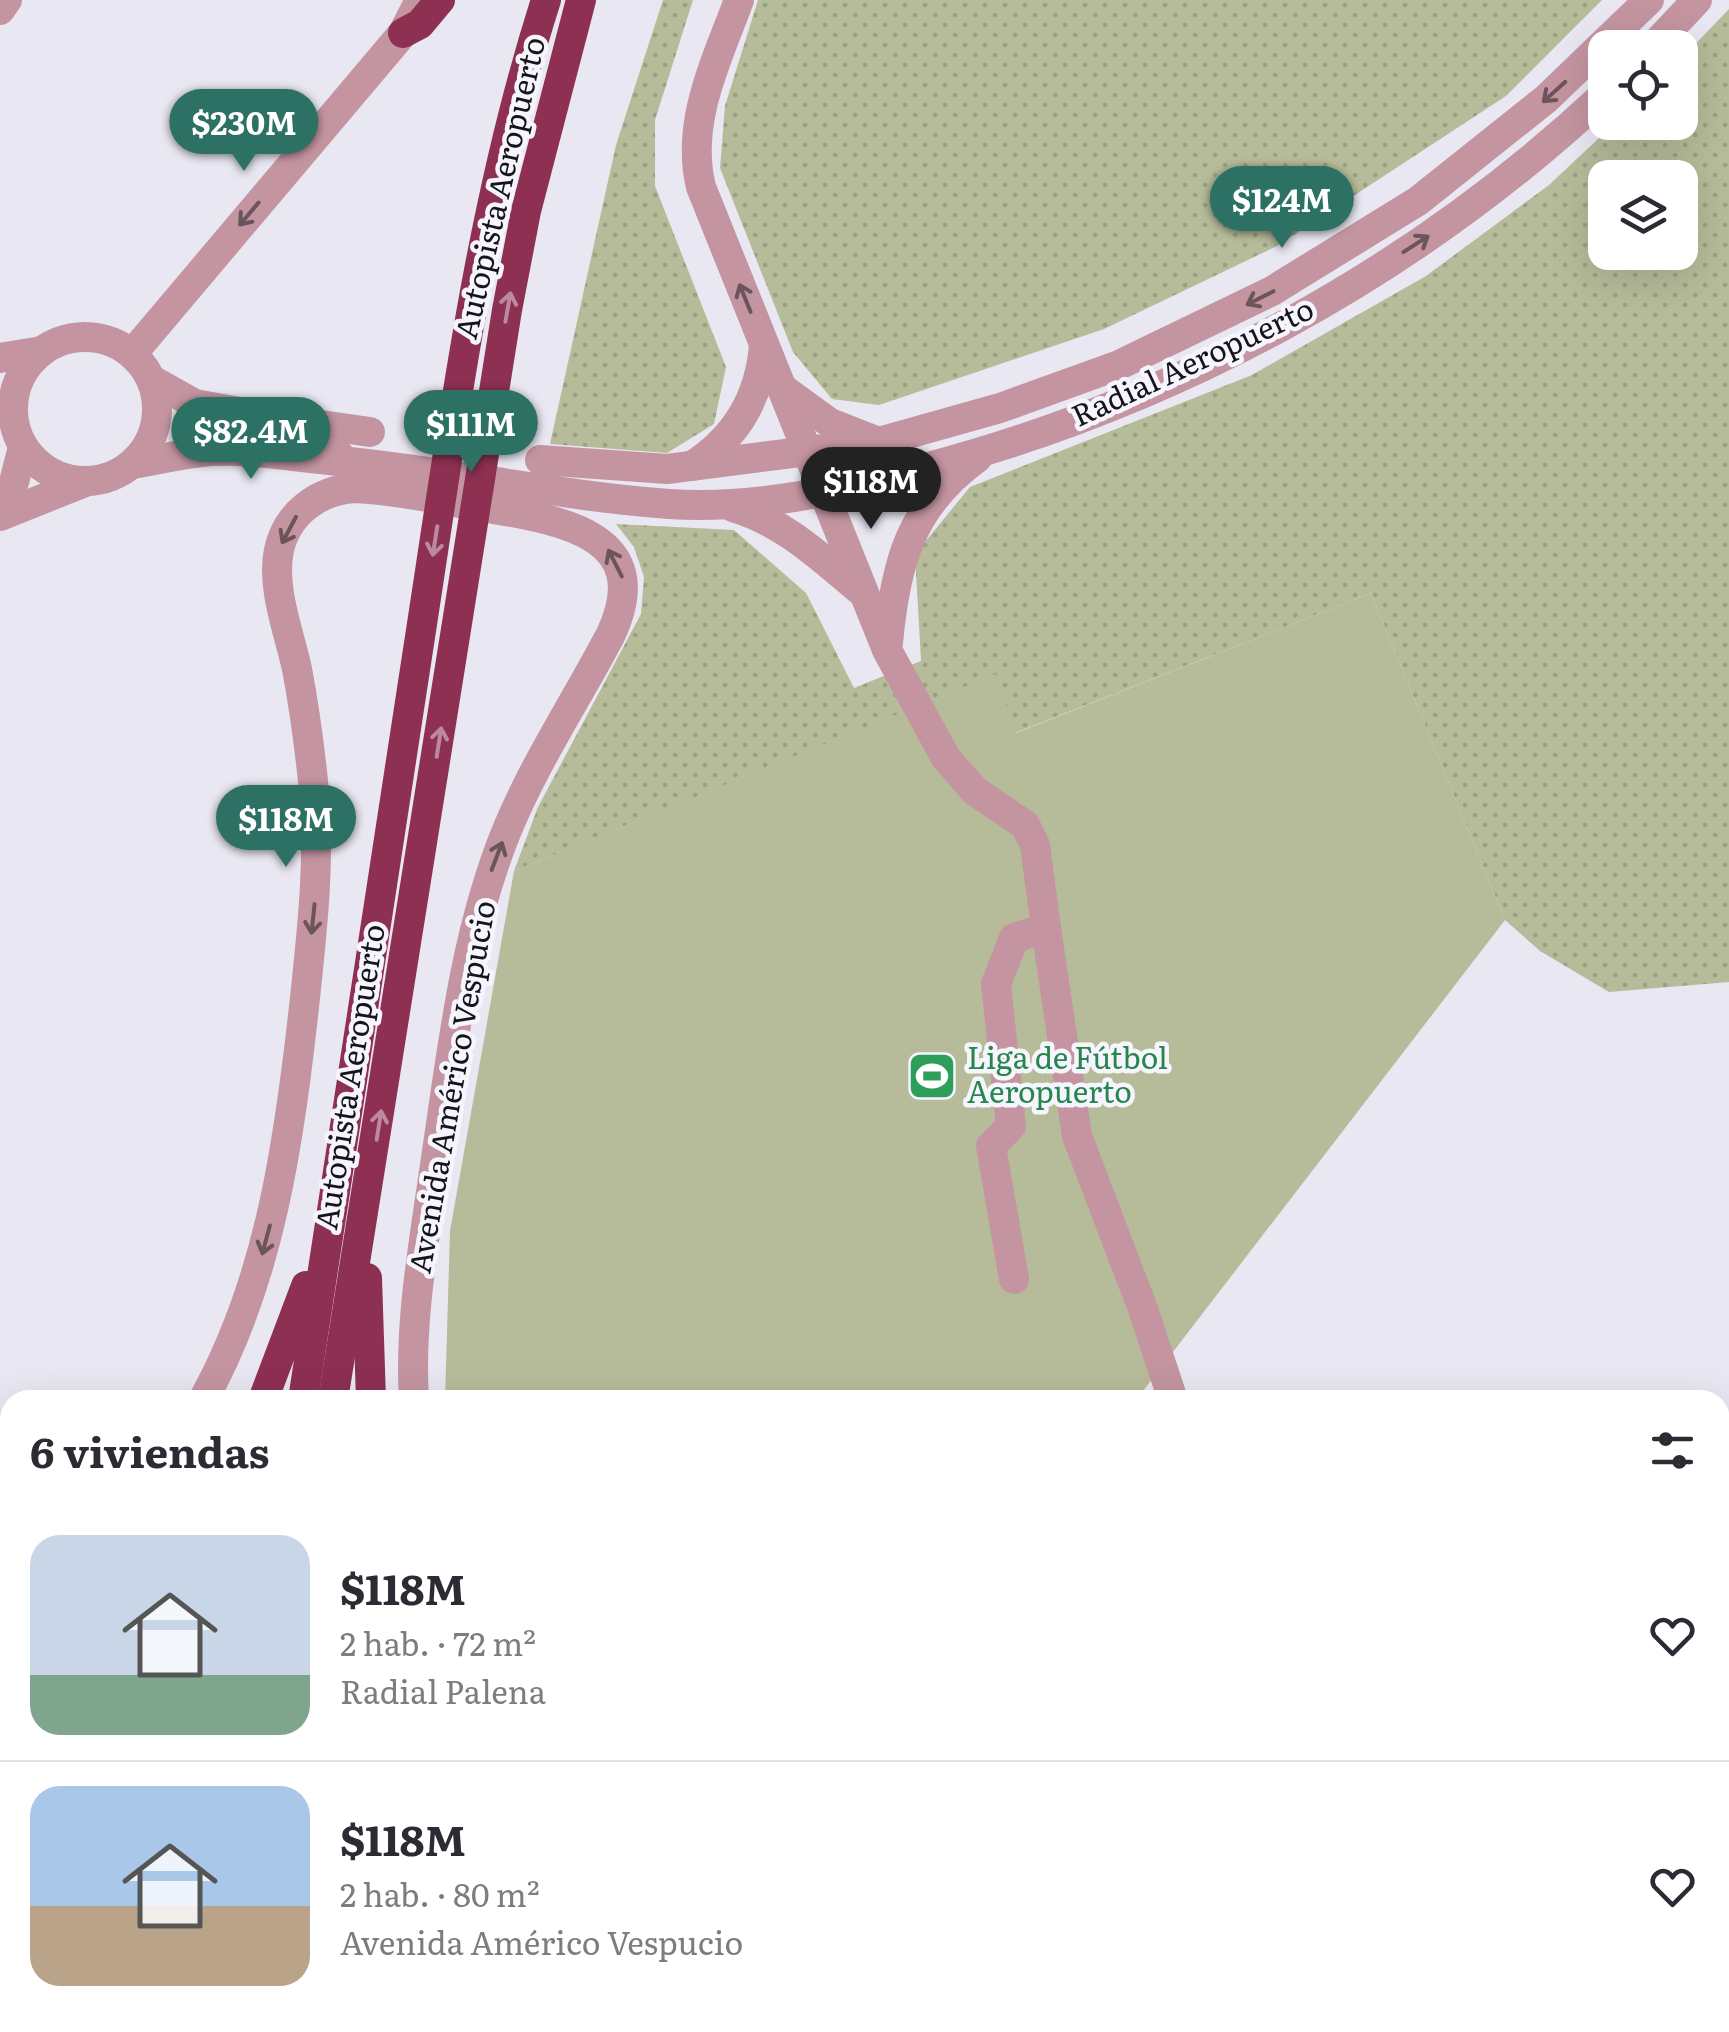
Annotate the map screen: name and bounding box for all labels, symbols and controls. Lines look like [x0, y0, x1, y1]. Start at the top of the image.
map controls [1588, 30, 1698, 270]
button: locate [1588, 30, 1698, 140]
street label: Autopista Aeropuerto [442, 32, 554, 343]
one-way arrow [1542, 80, 1567, 103]
pin: $230M [174, 89, 314, 174]
text: $230M [191, 97, 297, 145]
button: layers [1588, 160, 1698, 270]
pin: $124M [1212, 166, 1352, 251]
text: $124M [1232, 174, 1332, 222]
one-way arrow [238, 201, 261, 226]
one-way arrow [1402, 234, 1430, 255]
one-way arrow [735, 283, 753, 314]
street label: Radial Aeropuerto [1063, 285, 1320, 436]
one-way arrow [1245, 289, 1275, 308]
one-way arrow [499, 291, 518, 323]
pin: $111M [401, 390, 541, 475]
pin: $82.4M [170, 397, 332, 482]
text: $111M [426, 398, 516, 446]
text: $82.4M [193, 405, 309, 453]
pin: $118M [801, 447, 941, 532]
text: $118M [823, 455, 919, 503]
one-way arrow [279, 514, 298, 544]
one-way arrow [425, 524, 444, 556]
one-way arrow [604, 549, 623, 578]
one-way arrow [430, 726, 448, 759]
pin: $118M [216, 785, 356, 870]
text: $118M [238, 793, 334, 841]
one-way arrow [489, 841, 507, 872]
street label: Avenida Américo Vespucio [396, 897, 505, 1276]
one-way arrow [304, 902, 323, 934]
street label: Autopista Aeropuerto [302, 921, 394, 1232]
place label: Liga de Fútbol Aeropuerto [967, 1034, 1168, 1112]
sports icon: Liga de Fútbol Aeropuerto [906, 1050, 958, 1102]
one-way arrow [370, 1109, 388, 1141]
one-way arrow [256, 1224, 275, 1255]
text: 6 viviendas [30, 1419, 270, 1481]
icon: filters [1645, 1423, 1700, 1478]
text: $118M [340, 1556, 466, 1618]
icon: home [110, 1575, 230, 1695]
icon: heart [1645, 1608, 1700, 1663]
text: 2 hab. · 72 m² [340, 1618, 536, 1666]
text: Radial Palena [340, 1666, 546, 1714]
text: $118M [340, 1807, 466, 1869]
icon: home [110, 1826, 230, 1946]
icon: heart [1645, 1859, 1700, 1914]
text: 2 hab. · 80 m² [340, 1869, 540, 1917]
text: Avenida Américo Vespucio [340, 1917, 743, 1965]

